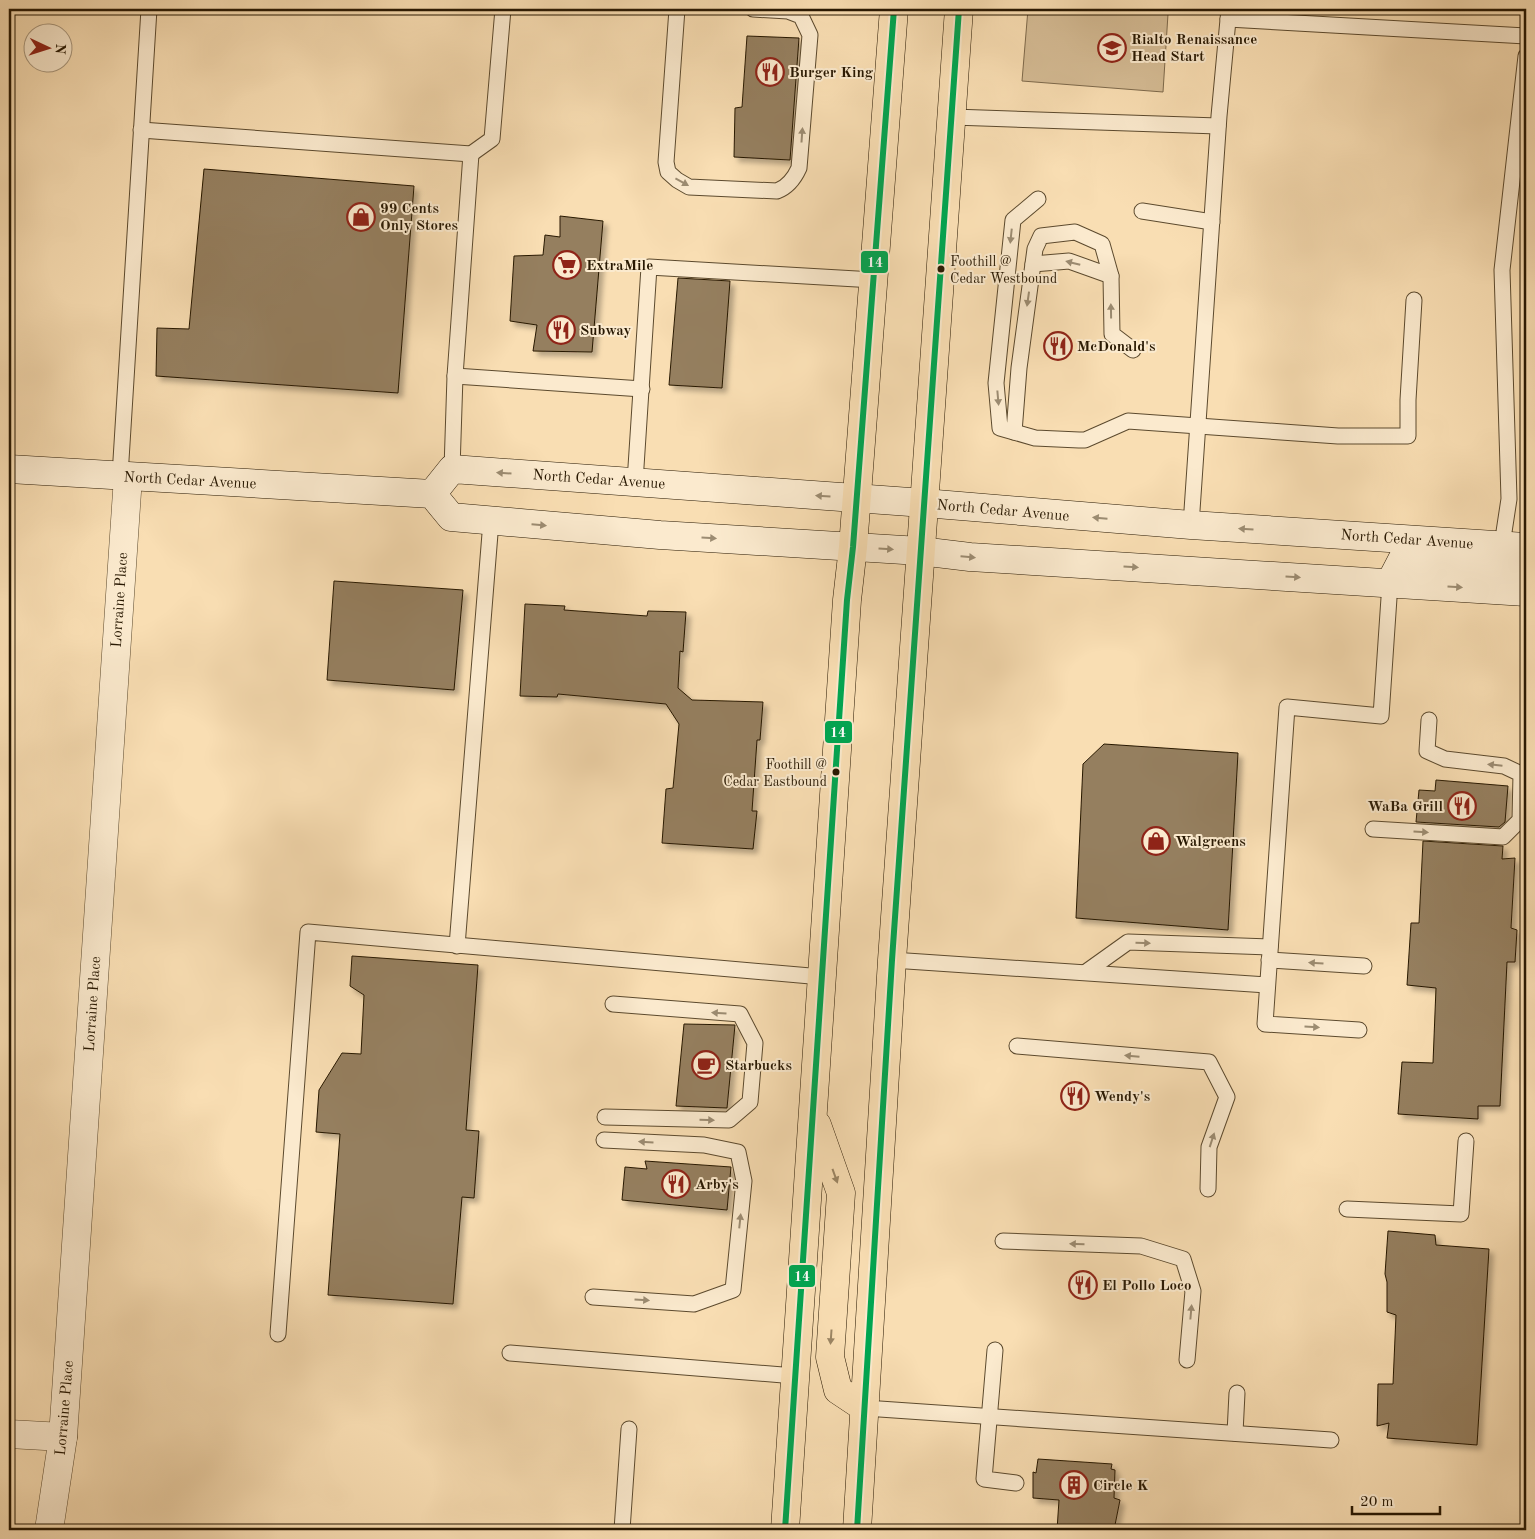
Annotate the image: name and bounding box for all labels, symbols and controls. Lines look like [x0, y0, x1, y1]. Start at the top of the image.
north arrow [22, 22, 72, 72]
school or university icon: Rialto Renaissance Head Start [1097, 33, 1127, 63]
place label: Rialto Renaissance Head Start [1131, 33, 1257, 65]
text: N [53, 43, 67, 55]
restaurant icon: Burger King [755, 57, 785, 87]
place label: Burger King [789, 66, 874, 81]
one-way arrow [798, 127, 806, 143]
one-way arrow [676, 178, 689, 187]
shop icon: 99 Cents Only Stores [346, 202, 376, 232]
place label: 99 Cents Only Stores [380, 202, 458, 234]
one-way arrow [1007, 228, 1015, 244]
supermarket icon: ExtraMile [552, 250, 582, 280]
line badge: 14 [860, 250, 889, 274]
place label: Foothill @ Cedar Westbound [950, 255, 1057, 286]
text: 14 [867, 256, 883, 270]
place label: ExtraMile [586, 259, 653, 274]
one-way arrow [1065, 259, 1080, 267]
marker: Foothill @ Cedar Westbound [936, 264, 946, 274]
one-way arrow [1024, 292, 1032, 308]
one-way arrow [1107, 303, 1115, 319]
restaurant icon: Subway [546, 315, 576, 345]
place label: Subway [580, 324, 631, 339]
restaurant icon: McDonald's [1043, 331, 1073, 361]
place label: McDonald's [1077, 340, 1155, 355]
one-way arrow [994, 390, 1002, 406]
one-way arrow [495, 468, 511, 476]
street label: North Cedar Avenue [532, 468, 666, 493]
street label: North Cedar Avenue [123, 471, 257, 492]
one-way arrow [815, 491, 831, 499]
street label: North Cedar Avenue [936, 498, 1070, 525]
one-way arrow [1092, 513, 1108, 521]
one-way arrow [532, 521, 548, 529]
one-way arrow [1238, 524, 1254, 532]
street label: North Cedar Avenue [1340, 528, 1474, 553]
one-way arrow [701, 534, 717, 542]
one-way arrow [879, 545, 895, 553]
street label: Lorraine Place [110, 552, 131, 648]
one-way arrow [961, 553, 977, 561]
one-way arrow [1123, 564, 1139, 572]
one-way arrow [1285, 574, 1301, 582]
one-way arrow [1447, 584, 1463, 592]
line badge: 14 [824, 720, 853, 744]
text: 14 [830, 726, 846, 740]
place label: Foothill @ Cedar Eastbound [723, 758, 827, 789]
one-way arrow [1486, 761, 1502, 769]
marker: Foothill @ Cedar Eastbound [831, 767, 841, 777]
restaurant icon: WaBa Grill [1447, 791, 1477, 821]
place label: WaBa Grill [1367, 800, 1443, 815]
shop icon: Walgreens [1141, 826, 1171, 856]
one-way arrow [1414, 829, 1430, 837]
place label: Walgreens [1175, 835, 1246, 850]
one-way arrow [1135, 939, 1151, 947]
street label: Lorraine Place [83, 956, 104, 1052]
one-way arrow [1308, 959, 1324, 967]
one-way arrow [711, 1008, 727, 1016]
one-way arrow [1304, 1023, 1320, 1031]
cafe icon: Starbucks [691, 1050, 721, 1080]
one-way arrow [1124, 1052, 1140, 1060]
place label: Starbucks [725, 1059, 792, 1074]
restaurant icon: Wendy's [1060, 1081, 1090, 1111]
place label: Wendy's [1094, 1090, 1150, 1105]
one-way arrow [699, 1116, 715, 1124]
one-way arrow [1209, 1133, 1216, 1148]
one-way arrow [638, 1138, 654, 1146]
restaurant icon: Arby's [661, 1169, 691, 1199]
one-way arrow [832, 1169, 839, 1184]
place label: Arby's [695, 1178, 739, 1193]
one-way arrow [736, 1213, 744, 1229]
one-way arrow [1069, 1239, 1085, 1247]
line badge: 14 [788, 1264, 816, 1288]
text: 14 [794, 1270, 810, 1284]
restaurant icon: El Pollo Loco [1068, 1270, 1098, 1300]
place label: El Pollo Loco [1102, 1279, 1192, 1294]
one-way arrow [634, 1297, 650, 1305]
one-way arrow [1188, 1304, 1196, 1320]
one-way arrow [827, 1330, 835, 1346]
street label: Lorraine Place [54, 1360, 77, 1456]
building icon: Circle K [1059, 1470, 1089, 1500]
place label: Circle K [1093, 1479, 1149, 1494]
scale bar [1352, 1484, 1440, 1516]
text: 20 m [1360, 1495, 1394, 1510]

